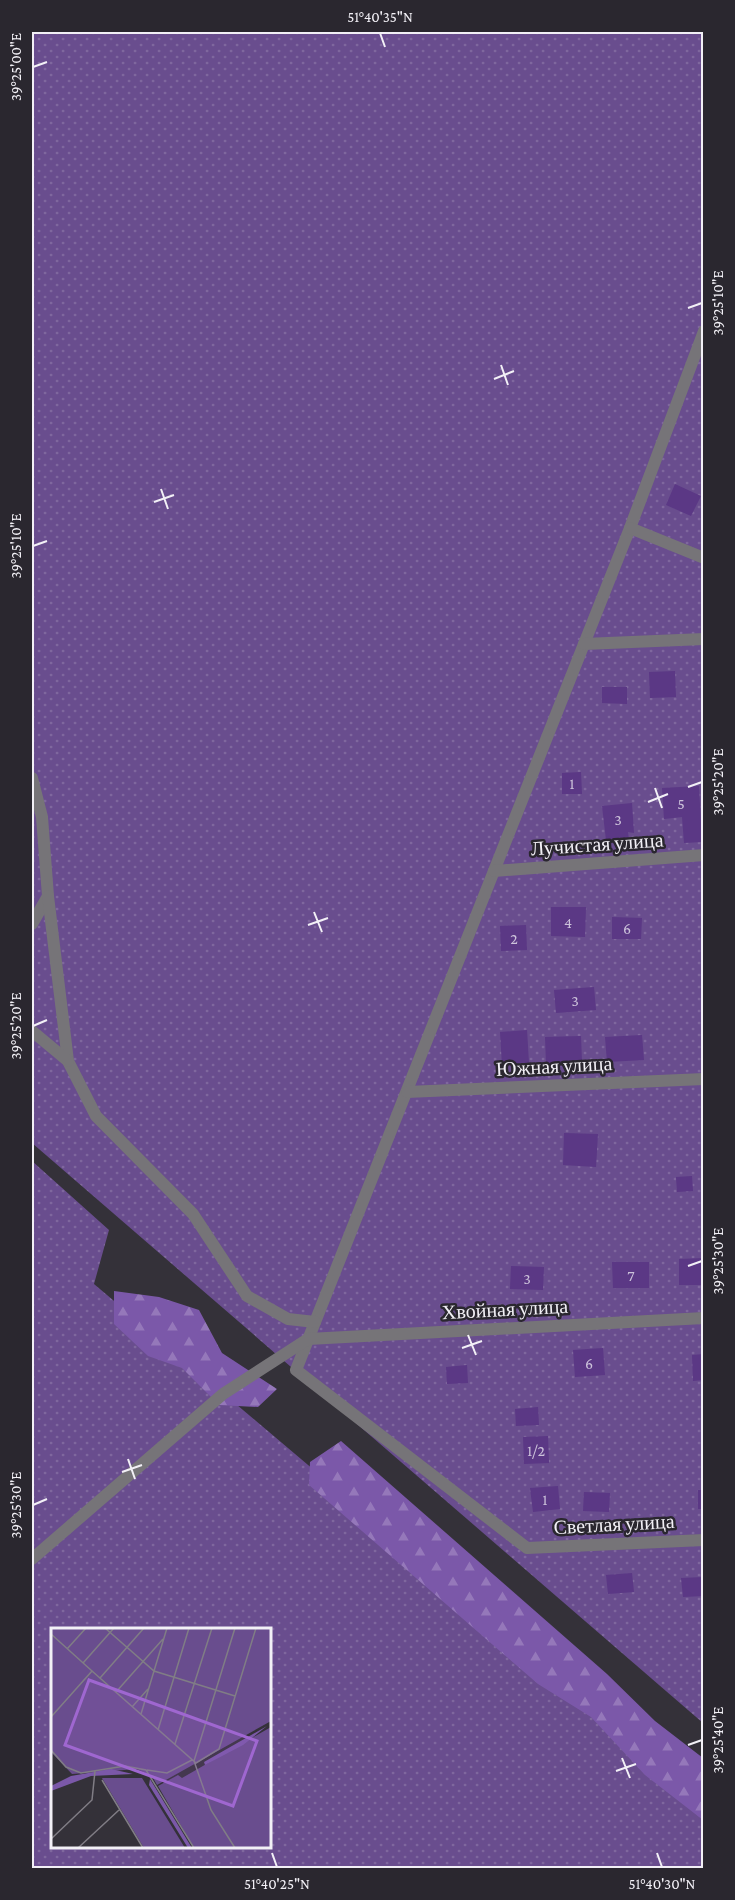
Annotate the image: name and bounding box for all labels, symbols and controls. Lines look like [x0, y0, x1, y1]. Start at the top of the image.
text: 51°40'35"N [347, 9, 413, 25]
text: 39°25'00"E [8, 33, 24, 101]
text: 39°25'10"E [710, 270, 726, 336]
text: 39°25'10"E [8, 513, 24, 579]
text: 39°25'20"E [710, 748, 726, 816]
house number: 1 [569, 775, 575, 792]
house number: 5 [677, 795, 685, 812]
house number: 3 [614, 811, 622, 828]
street label: Лучистая улица [530, 828, 664, 861]
house number: 4 [564, 914, 572, 931]
house number: 6 [623, 920, 631, 937]
house number: 2 [510, 930, 518, 947]
text: 39°25'20"E [8, 992, 24, 1060]
house number: 3 [571, 992, 579, 1009]
street label: Южная улица [495, 1052, 613, 1081]
text: 39°25'30"E [710, 1228, 726, 1294]
house number: 7 [627, 1267, 635, 1284]
house number: 3 [523, 1270, 531, 1287]
street label: Хвойная улица [441, 1295, 569, 1324]
house number: 6 [585, 1355, 593, 1372]
house number: 1/2 [527, 1442, 545, 1459]
text: 39°25'30"E [8, 1472, 24, 1538]
house number: 1 [542, 1491, 548, 1508]
street label: Светлая улица [553, 1510, 675, 1539]
inset map [51, 1628, 272, 1849]
text: 39°25'40"E [710, 1707, 726, 1773]
text: 51°40'25"N [244, 1876, 310, 1892]
text: 51°40'30"N [629, 1876, 696, 1892]

